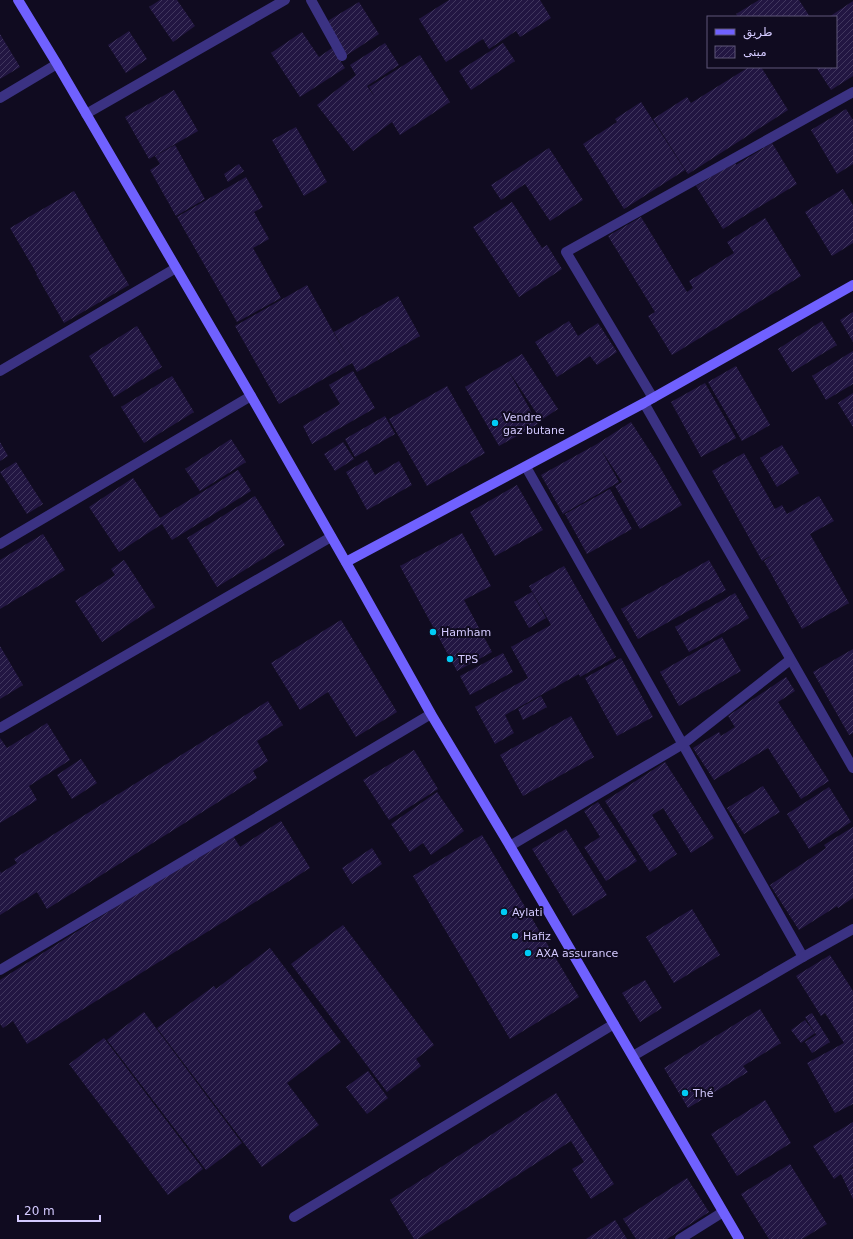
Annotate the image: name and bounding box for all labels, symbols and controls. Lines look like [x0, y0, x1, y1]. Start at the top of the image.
legend [707, 16, 837, 68]
text: طريق [743, 25, 773, 40]
text: مبنى [743, 45, 767, 59]
place label: Vendre gaz butane [503, 411, 565, 437]
marker: Vendre gaz butane [490, 418, 500, 428]
place label: Hamham [441, 626, 491, 639]
marker: Hamham [428, 627, 438, 637]
place label: TPS [457, 653, 478, 666]
marker: TPS [445, 654, 455, 664]
place label: Aylati [512, 906, 542, 919]
marker: Aylati [499, 907, 509, 917]
place label: Hafiz [523, 930, 551, 943]
marker: Hafiz [510, 931, 520, 941]
place label: AXA assurance [536, 947, 619, 960]
marker: AXA assurance [523, 948, 533, 958]
place label: Thé [692, 1087, 714, 1100]
marker: Thé [680, 1088, 690, 1098]
scale bar [18, 1197, 100, 1223]
text: 20 m [24, 1204, 55, 1218]

